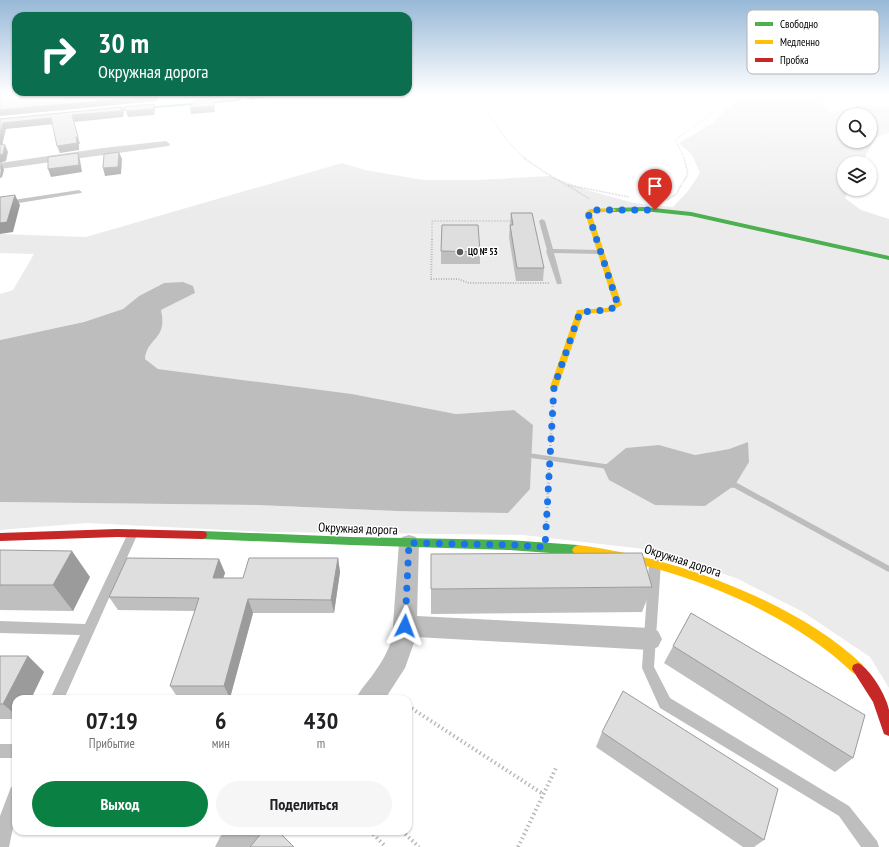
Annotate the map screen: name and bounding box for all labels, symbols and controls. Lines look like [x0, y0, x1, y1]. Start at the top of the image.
legend [747, 10, 879, 74]
text: Свободно [780, 17, 818, 31]
text: 30 m [98, 24, 149, 61]
icon: right [32, 28, 84, 80]
text: Медленно [780, 35, 820, 49]
text: Пробка [780, 53, 809, 67]
text: Окружная дорога [98, 60, 209, 83]
map controls [837, 108, 877, 196]
button: search [837, 108, 877, 148]
button: layers [837, 156, 877, 196]
pin [638, 169, 672, 210]
icon: arrive [644, 175, 666, 197]
place label: ЦО № 53 [468, 246, 498, 257]
marker: ЦО № 53 [455, 247, 465, 257]
street label: Окружная дорога [318, 519, 398, 538]
street label: Окружная дорога [642, 540, 723, 581]
position arrow [384, 605, 426, 647]
text: 07:19 [86, 705, 138, 736]
text: 6 [215, 705, 226, 736]
text: 430 [304, 705, 338, 736]
text: Прибытие [89, 735, 135, 752]
text: мин [212, 735, 230, 752]
text: m [317, 735, 325, 752]
button: Выход [32, 781, 208, 827]
button: Поделиться [216, 781, 392, 827]

